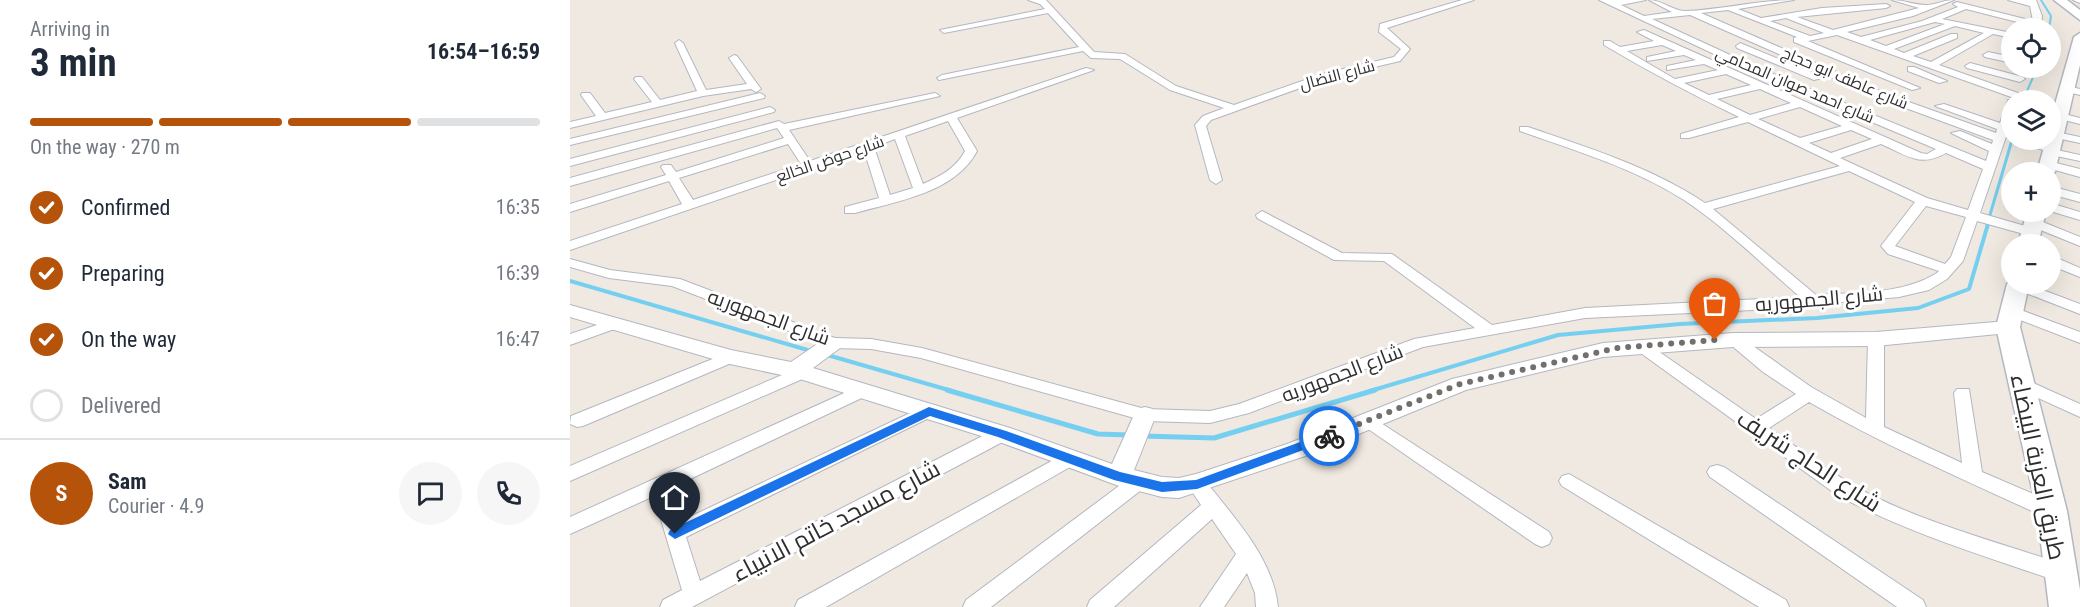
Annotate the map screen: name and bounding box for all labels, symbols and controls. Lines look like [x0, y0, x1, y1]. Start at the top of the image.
text: Arriving in [30, 17, 110, 41]
map controls [2001, 18, 2061, 294]
button: locate [2001, 18, 2061, 78]
text: 16:54–16:59 [427, 39, 540, 64]
text: 3 min [30, 40, 117, 86]
street label: شارع احمد صوان المحامي [1711, 43, 1877, 131]
street label: شارع عاطف ابو حجاج [1778, 43, 1911, 115]
street label: شارع النضال [1297, 56, 1377, 96]
button: layers [2001, 90, 2061, 150]
street label: شارع حوض الخالع [773, 132, 887, 188]
text: On the way · 270 m [30, 135, 180, 159]
button: + [2001, 162, 2061, 222]
icon: check [30, 191, 63, 224]
text: Confirmed [81, 195, 170, 220]
text: 16:35 [496, 195, 540, 219]
button: − [2001, 234, 2061, 294]
icon: check [30, 257, 63, 290]
text: Preparing [81, 261, 165, 286]
text: 16:39 [496, 261, 540, 285]
pin [1689, 278, 1740, 340]
street label: شارع الجمهوريه [1754, 281, 1884, 319]
street label: شارع الجمهوريه [704, 284, 833, 352]
icon: bag [1698, 287, 1731, 320]
icon: check [30, 323, 63, 356]
text: On the way [81, 327, 176, 352]
text: 16:47 [496, 327, 540, 351]
street label: شارع الجمهوريه [1278, 339, 1407, 409]
street label: طريق العزبة البيضاء [2004, 371, 2071, 563]
text: Delivered [81, 393, 161, 418]
street label: شارع الحاج شريف [1731, 404, 1886, 520]
courier [1299, 406, 1359, 466]
icon: bike [1313, 420, 1346, 453]
street label: شارع مسجد خاتم الانبياء [727, 454, 946, 589]
button: chat [399, 462, 462, 525]
button: phone [477, 462, 540, 525]
text: Sam [108, 469, 147, 494]
pin [649, 472, 700, 534]
text: S [56, 481, 67, 506]
icon: home [658, 481, 691, 514]
text: Courier · 4.9 [108, 494, 204, 518]

